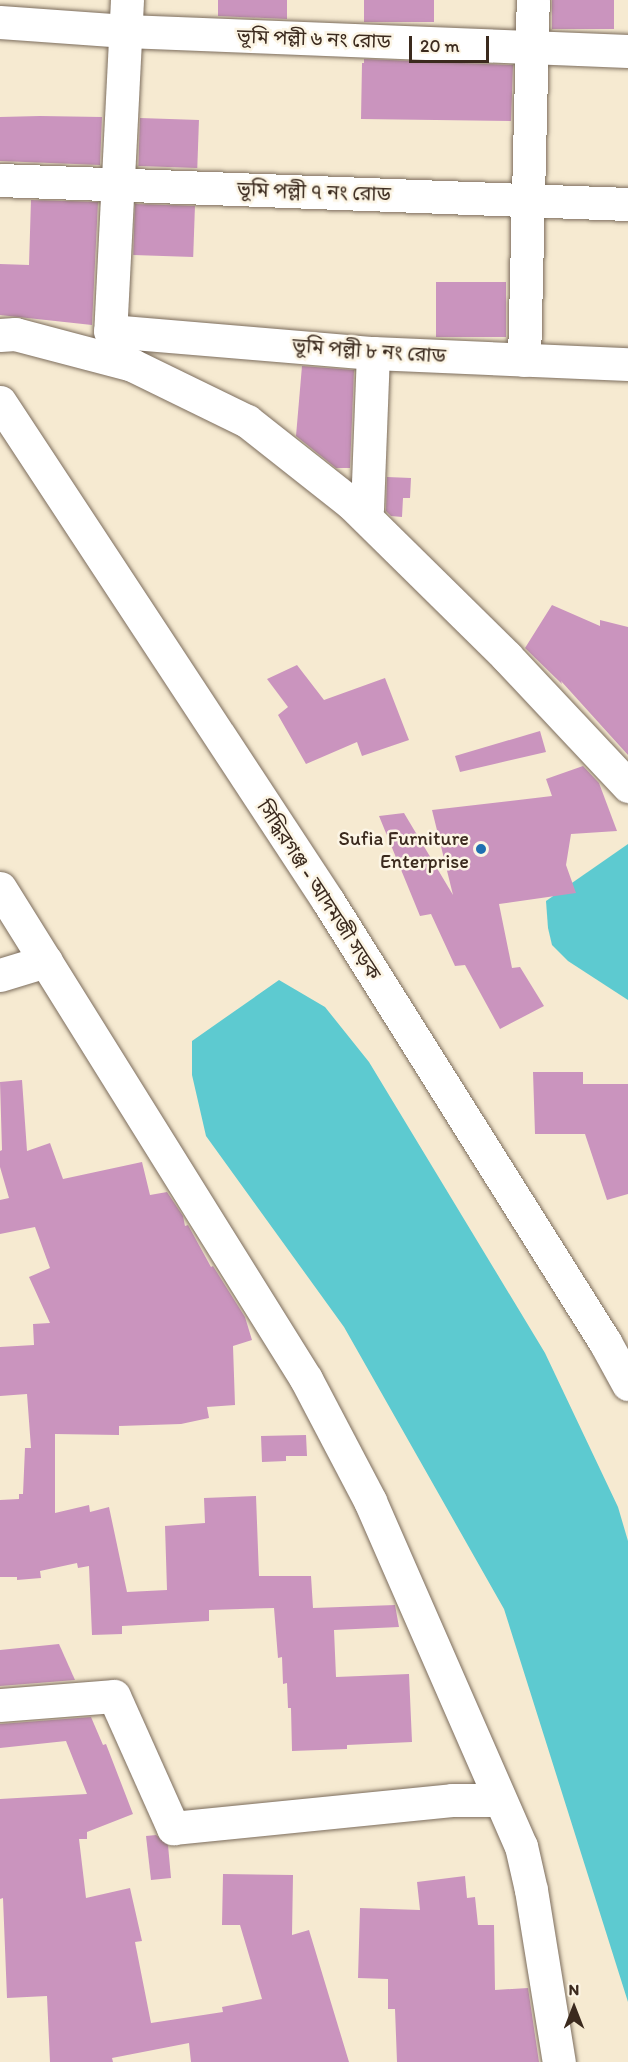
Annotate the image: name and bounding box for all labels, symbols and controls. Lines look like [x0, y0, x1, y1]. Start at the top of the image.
street label: ভূমি পল্লী ৬ নং রোড [237, 24, 391, 54]
scale bar [412, 24, 492, 62]
text: 20 m [420, 35, 460, 57]
street label: ভূমি পল্লী ৭ নং রোড [237, 177, 391, 207]
street label: ভূমি পল্লী ৮ নং রোড [291, 334, 447, 368]
street label: সিদ্ধিরগঞ্জ - আদমজী সড়ক [252, 796, 386, 984]
place label: Sufia Furniture Enterprise [339, 826, 469, 873]
marker: Sufia Furniture Enterprise [474, 842, 488, 856]
north arrow [544, 1978, 604, 2038]
text: N [569, 1980, 579, 1999]

